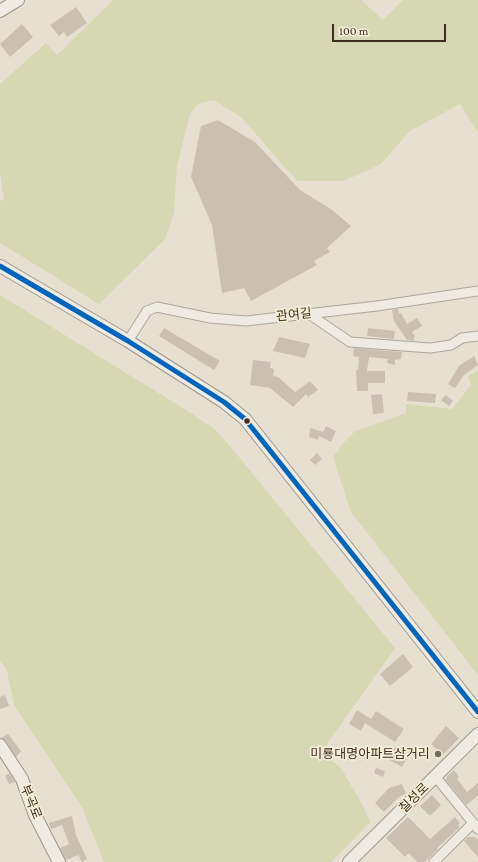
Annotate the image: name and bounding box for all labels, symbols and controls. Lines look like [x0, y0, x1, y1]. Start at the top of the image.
scale bar [334, 16, 448, 42]
text: 100 m [339, 24, 368, 38]
street label: 관여길 [275, 305, 313, 325]
unlabelled marker [242, 416, 252, 426]
place label: 미룡대명아파트삼거리 [310, 746, 430, 762]
marker: 미룡대명아파트삼거리 [433, 749, 443, 759]
street label: 칠성로 [396, 780, 432, 816]
street label: 부곡로 [17, 782, 45, 822]

